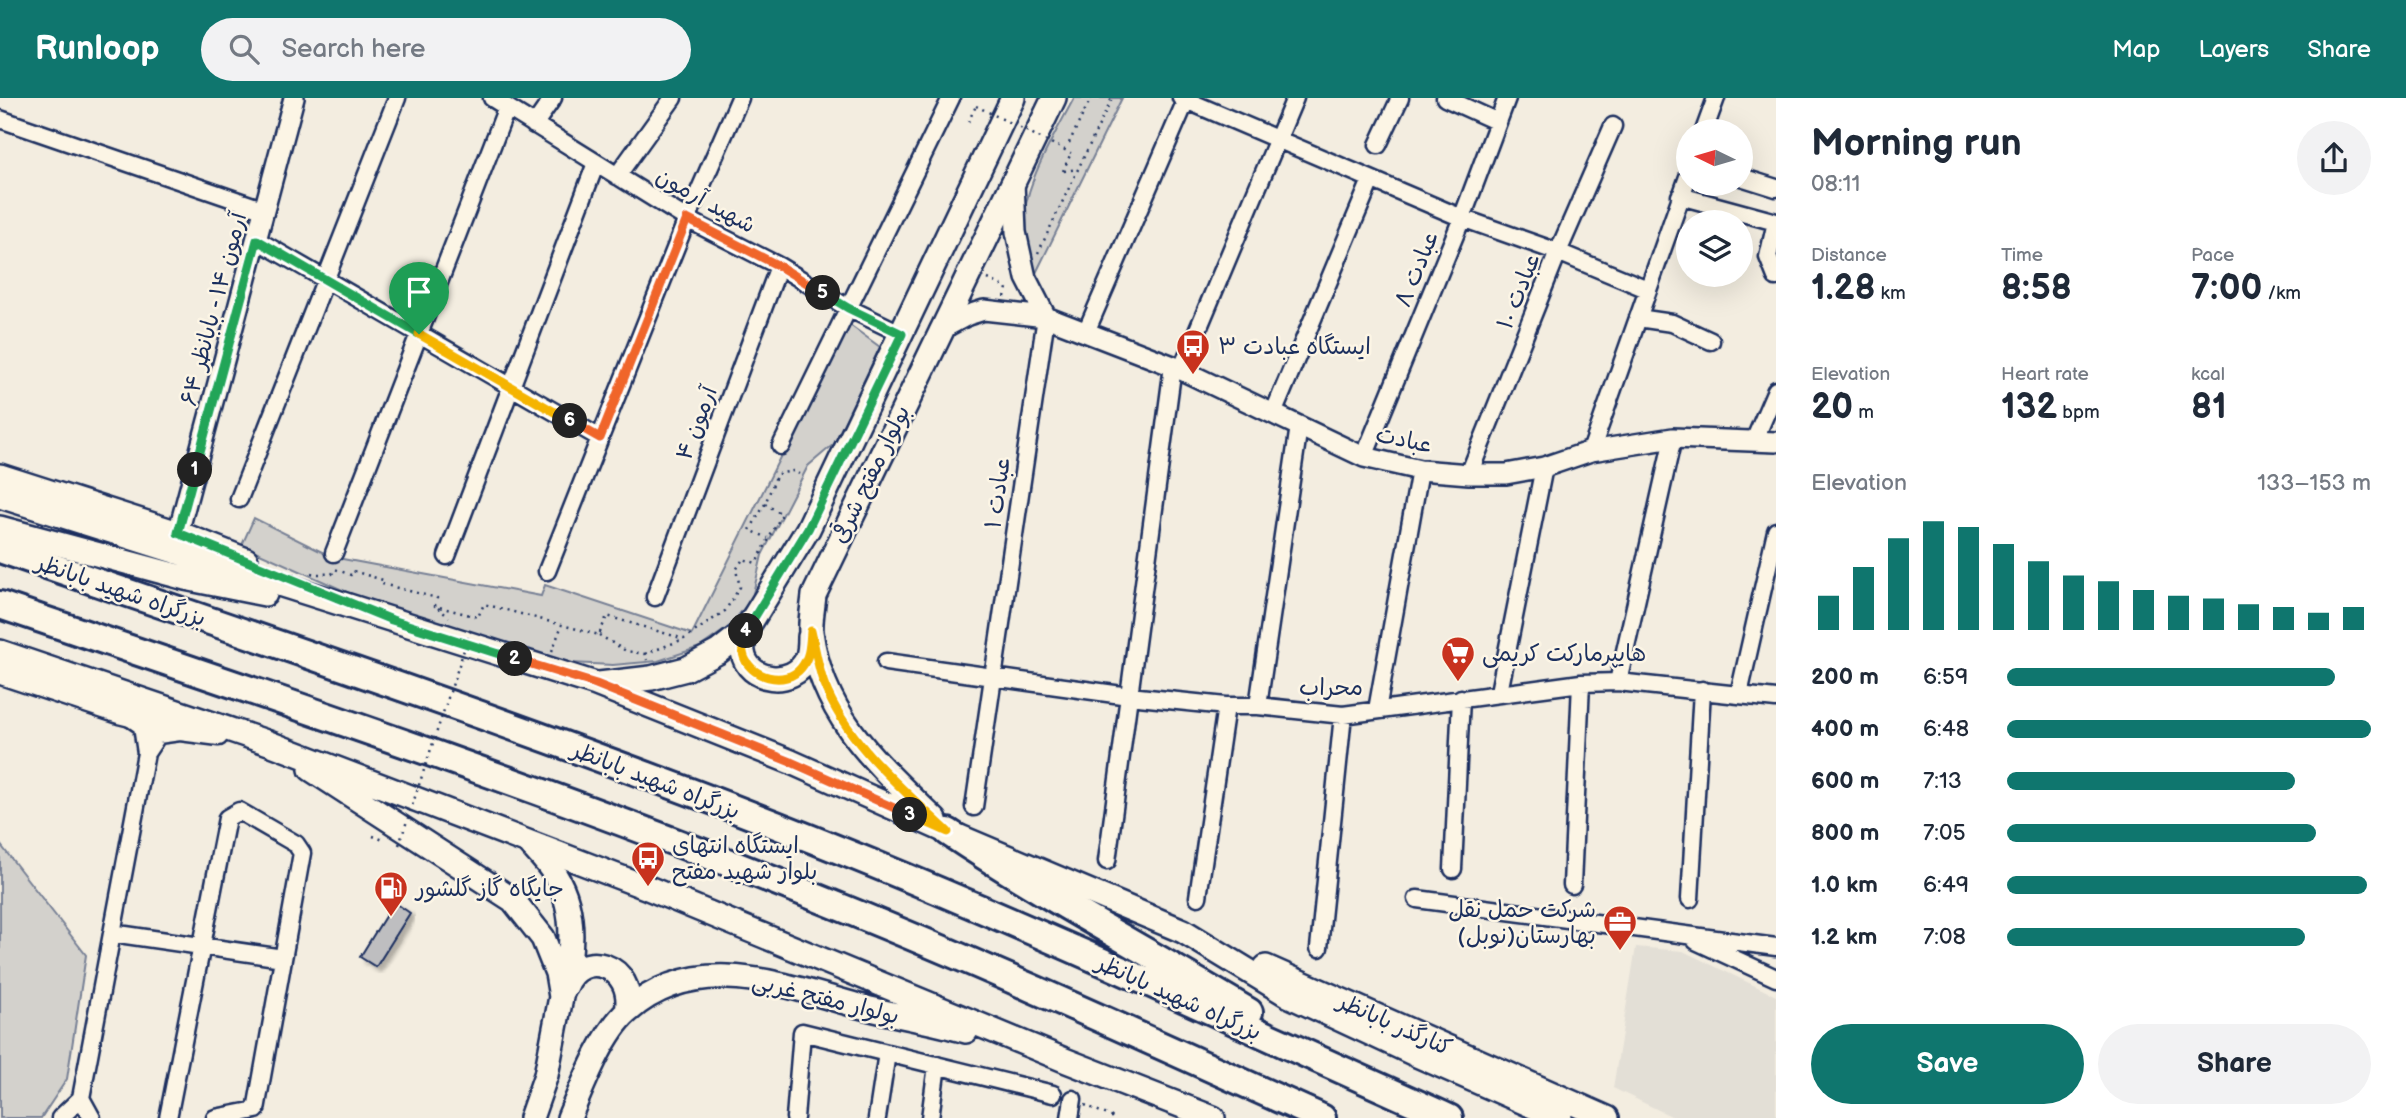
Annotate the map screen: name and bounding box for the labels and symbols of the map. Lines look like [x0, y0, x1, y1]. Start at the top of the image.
north arrow [1676, 119, 1754, 196]
street label: شهید آرمون [651, 162, 760, 240]
street label: آرمون ۱۴ - بابانظر ۶۴ [175, 208, 254, 409]
street label: عبادت ۸ [1389, 227, 1445, 311]
street label: عبادت ۱۰ [1491, 249, 1547, 333]
pin [389, 262, 449, 334]
pin: 5 [806, 276, 840, 310]
bus stop icon: ایستگاه عبادت ۳ [1174, 327, 1212, 376]
place label: ایستگاه عبادت ۳ [1218, 333, 1371, 361]
street label: آرمون ۴ [670, 381, 724, 464]
street label: بولوار مفتح شرقی [824, 400, 917, 549]
pin: 6 [552, 404, 588, 438]
street label: عبادت [1373, 420, 1435, 460]
pin: 1 [178, 452, 212, 488]
street label: عبادت ۱ [979, 456, 1017, 531]
street label: بزرگراه شهید بابانظر [30, 548, 209, 633]
pin: 4 [728, 614, 764, 648]
supermarket icon: هایپرمارکت کریمی [1439, 634, 1477, 683]
place label: هایپرمارکت کریمی [1482, 640, 1646, 668]
pin: 2 [498, 642, 532, 676]
street label: محراب [1299, 674, 1363, 702]
street label: بزرگراه شهید بابانظر [566, 735, 744, 826]
pin: 3 [892, 798, 928, 832]
place label: ایستگاه انتهای بلوار شهید مفتح [672, 832, 817, 887]
bus stop icon: ایستگاه انتهای بلوار شهید مفتح [629, 839, 667, 888]
fuel station icon: جایگاه گاز گلشور [372, 869, 410, 918]
place label: جایگاه گاز گلشور [414, 875, 564, 903]
place label: شرکت حمل نقل بهارستان(نوبل) [1448, 896, 1596, 950]
office icon: شرکت حمل نقل بهارستان(نوبل) [1601, 903, 1639, 952]
street label: بزرگراه شهید بابانظر [1090, 948, 1266, 1047]
street label: بولوار مفتح غربی [749, 967, 902, 1032]
street label: کنارگذر بابانظر [1331, 987, 1456, 1063]

